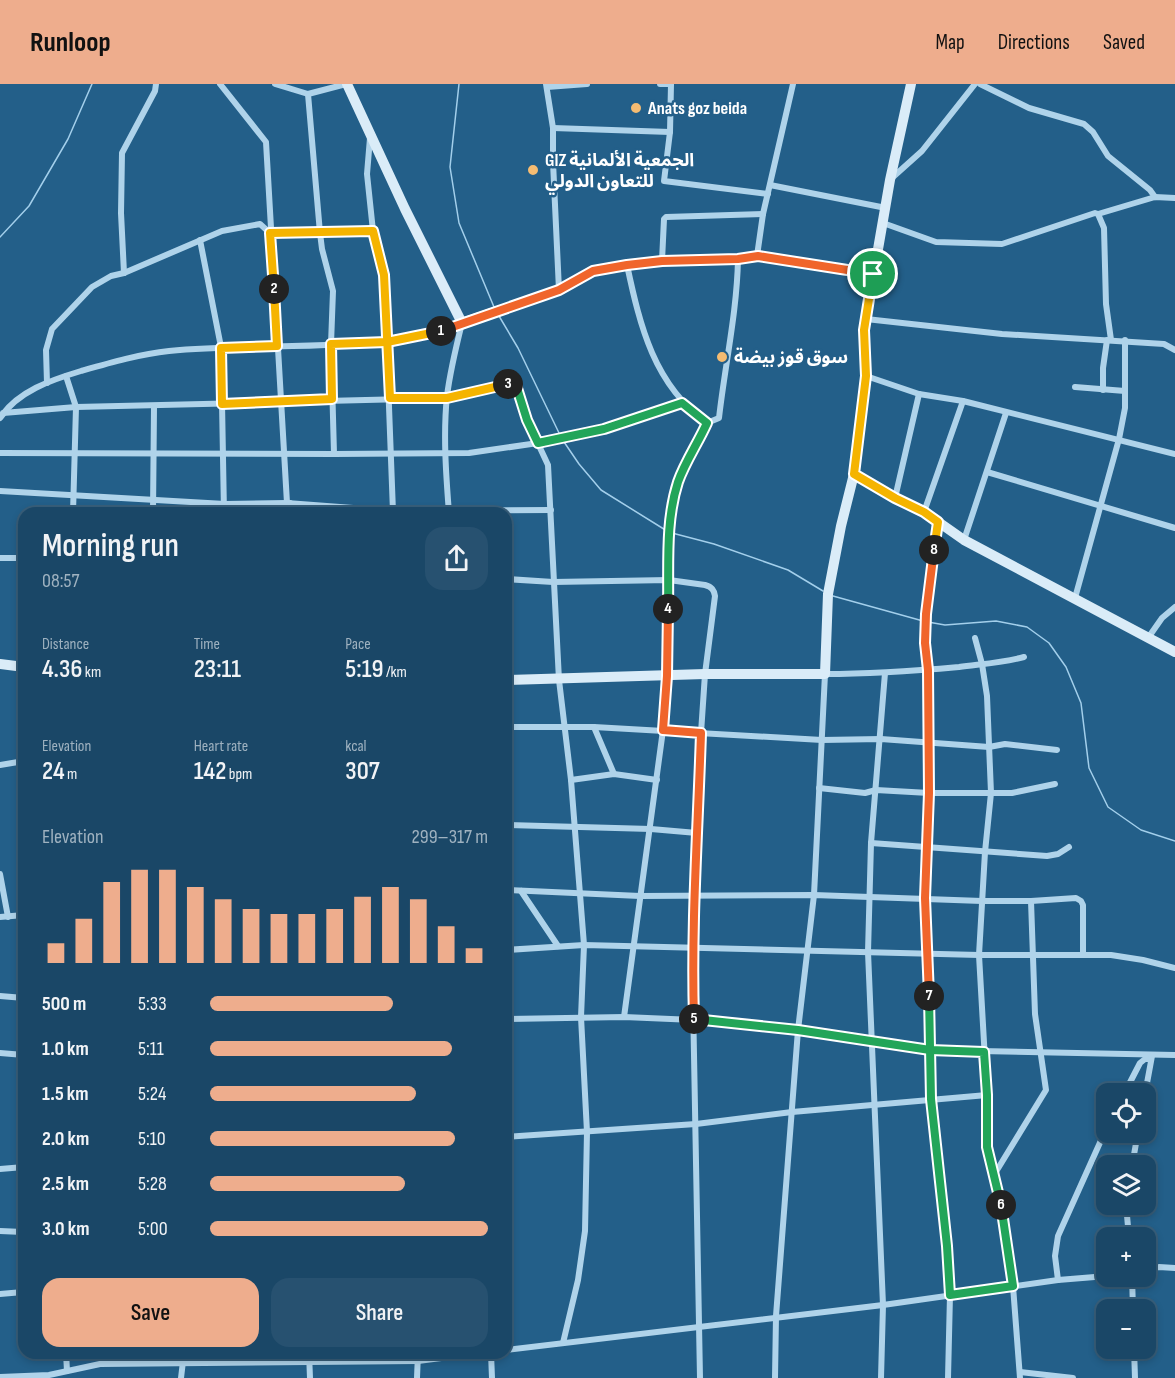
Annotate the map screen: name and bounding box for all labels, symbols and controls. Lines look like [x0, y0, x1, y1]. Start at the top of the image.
text: Runloop [30, 26, 111, 59]
text: Map [935, 30, 965, 55]
text: Directions [998, 30, 1070, 55]
text: Saved [1103, 30, 1145, 55]
place label: Anats goz beida [647, 98, 747, 119]
marker: Anats goz beida [629, 101, 643, 115]
place label: GIZ الجمعية الألمانية للتعاون الدولي [545, 149, 694, 195]
marker: GIZ الجمعية الألمانية للتعاون الدولي [526, 163, 540, 177]
pin [847, 248, 898, 299]
icon: arrive [856, 257, 889, 290]
pin: 2 [259, 274, 289, 304]
text: 2 [270, 279, 278, 298]
pin: 1 [426, 316, 456, 346]
text: 1 [438, 321, 444, 340]
place label: سوق قوز بيضة [734, 347, 848, 368]
marker: سوق قوز بيضة [715, 350, 729, 364]
pin: 3 [493, 369, 523, 399]
text: 3 [504, 374, 512, 393]
text: Morning run [42, 526, 179, 566]
button: share [425, 527, 488, 590]
pin: 8 [919, 535, 949, 565]
text: 8 [930, 540, 938, 559]
text: 08:57 [42, 569, 79, 593]
pin: 4 [653, 594, 683, 624]
text: 4 [664, 599, 672, 618]
text: Distance [42, 635, 89, 654]
text: Time [194, 635, 220, 654]
text: Pace [345, 635, 371, 654]
text: 4.36 [42, 654, 82, 685]
text: 23:11 [194, 654, 241, 685]
text: 5:19 [345, 654, 383, 685]
text: km [82, 663, 101, 682]
text: /km [383, 663, 407, 682]
text: Elevation [42, 737, 91, 756]
text: Heart rate [194, 737, 248, 756]
text: kcal [345, 737, 367, 756]
text: 24 [42, 756, 65, 787]
text: 142 [194, 756, 226, 787]
text: 307 [345, 756, 380, 787]
text: m [65, 765, 77, 784]
text: bpm [226, 765, 252, 784]
text: Elevation [42, 825, 104, 849]
text: 299–317 m [412, 825, 488, 849]
pin: 7 [914, 981, 944, 1011]
text: 7 [926, 986, 932, 1005]
text: 500 m [42, 992, 86, 1016]
text: 5:33 [138, 992, 167, 1016]
pin: 5 [679, 1004, 709, 1034]
text: 5 [690, 1009, 698, 1028]
text: 1.0 km [42, 1037, 89, 1061]
text: 5:11 [138, 1037, 164, 1061]
text: 1.5 km [42, 1082, 88, 1106]
text: 5:24 [138, 1082, 166, 1106]
map controls [1096, 1083, 1156, 1359]
button: locate [1096, 1083, 1156, 1143]
text: 2.0 km [42, 1127, 89, 1151]
text: 5:10 [138, 1127, 166, 1151]
button: layers [1096, 1155, 1156, 1215]
text: 2.5 km [42, 1172, 89, 1196]
text: 5:28 [138, 1172, 167, 1196]
pin: 6 [986, 1190, 1016, 1220]
text: 6 [997, 1195, 1005, 1214]
text: 3.0 km [42, 1217, 89, 1241]
text: 5:00 [138, 1217, 168, 1241]
button: + [1096, 1227, 1156, 1287]
button: Save [42, 1278, 259, 1347]
button: Share [271, 1278, 488, 1347]
button: − [1096, 1299, 1156, 1359]

